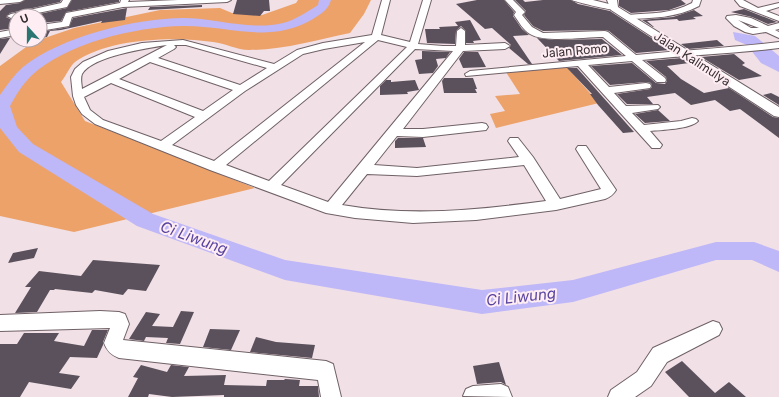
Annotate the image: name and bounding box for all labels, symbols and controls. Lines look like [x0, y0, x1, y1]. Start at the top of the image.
north arrow [8, 8, 48, 48]
text: U [18, 11, 31, 27]
street label: Jalan Kalimulya [651, 28, 733, 89]
street label: Jalan Romo [541, 40, 609, 61]
water label: Ci Liwung [158, 217, 230, 258]
water label: Ci Liwung [485, 283, 557, 310]

